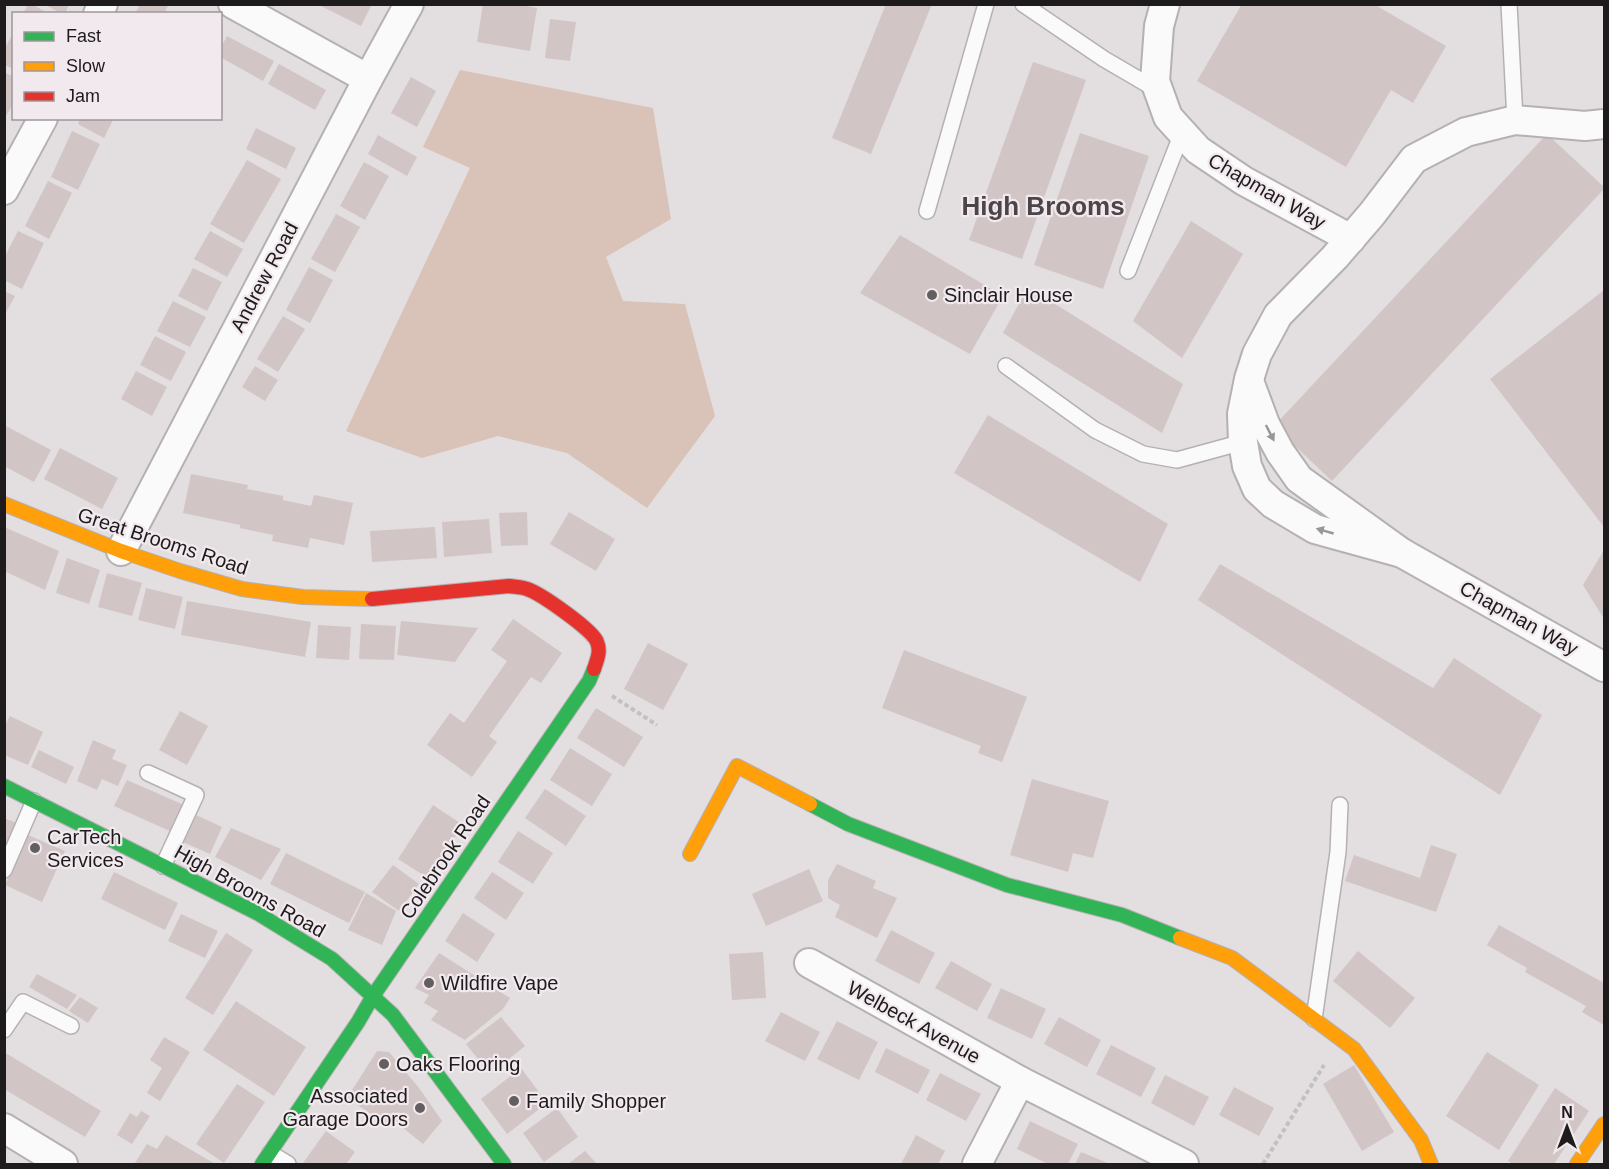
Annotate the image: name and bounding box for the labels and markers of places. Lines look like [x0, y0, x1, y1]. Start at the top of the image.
place label: Sinclair House [944, 284, 1073, 306]
marker: Sinclair House [925, 288, 939, 302]
place label: CarTech Services [47, 826, 124, 871]
marker: CarTech Services [28, 841, 42, 855]
place label: Wildfire Vape [441, 972, 558, 994]
marker: Wildfire Vape [422, 976, 436, 990]
place label: Oaks Flooring [396, 1053, 521, 1075]
marker: Oaks Flooring [377, 1057, 391, 1071]
place label: Associated Garage Doors [282, 1085, 408, 1130]
place label: Family Shopper [526, 1090, 666, 1112]
marker: Family Shopper [507, 1094, 521, 1108]
marker: Associated Garage Doors [413, 1101, 427, 1115]

